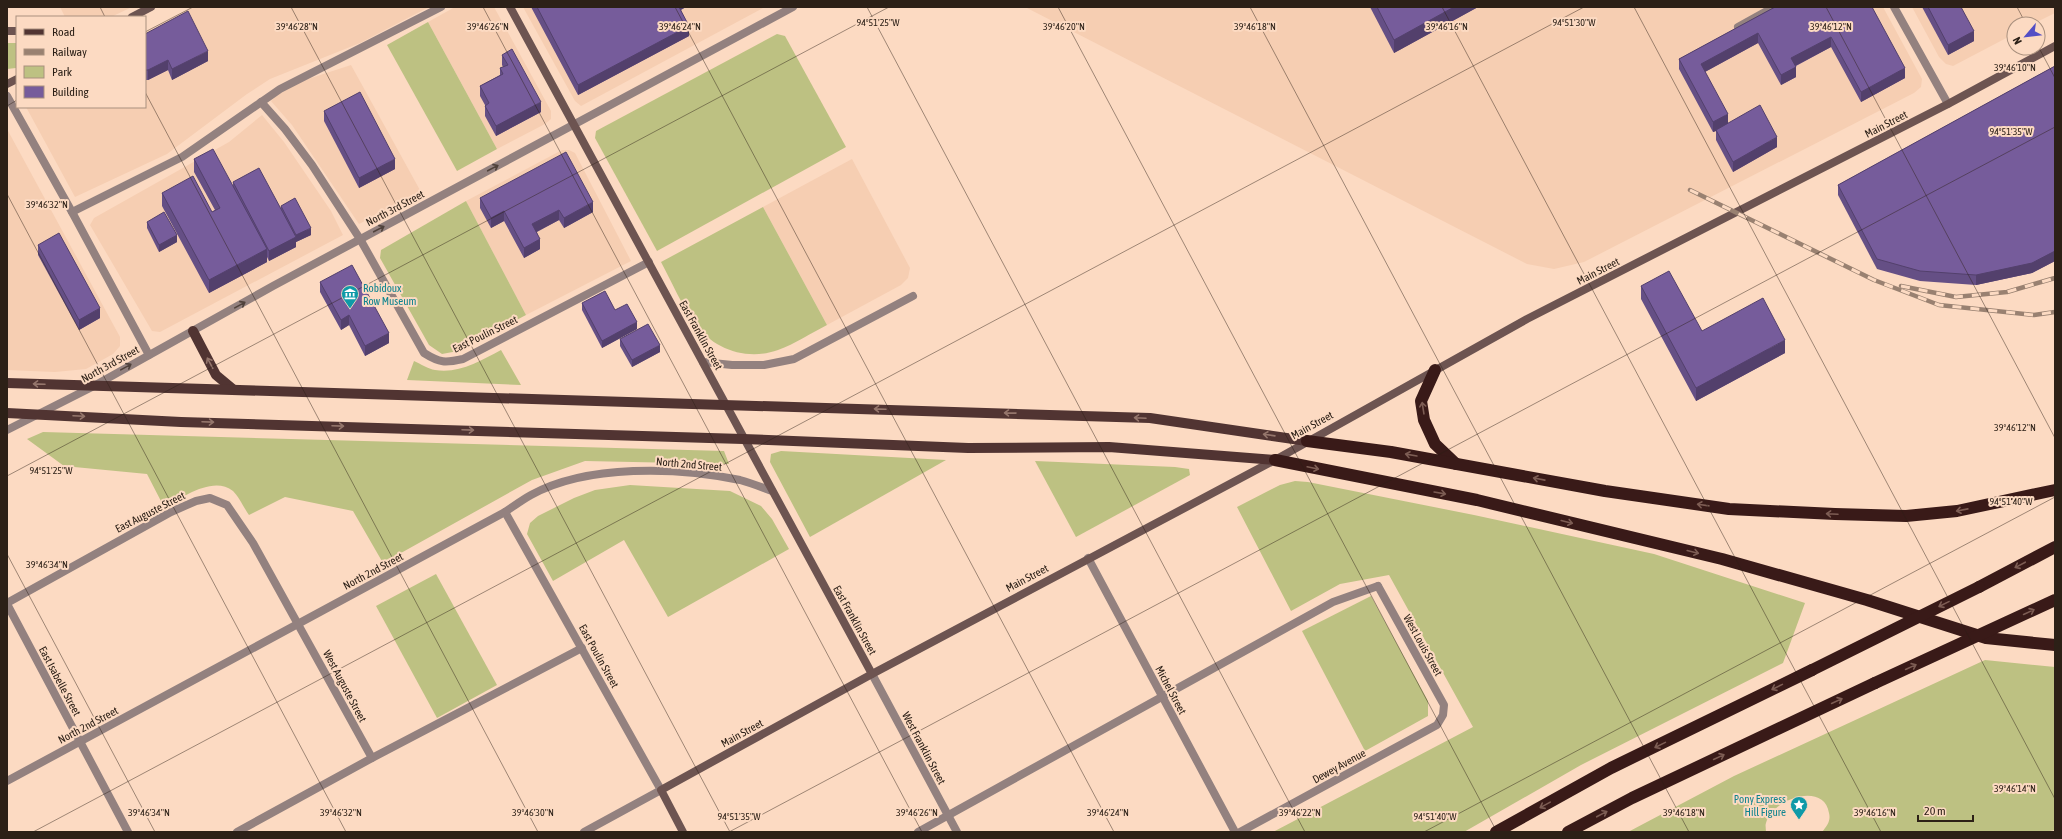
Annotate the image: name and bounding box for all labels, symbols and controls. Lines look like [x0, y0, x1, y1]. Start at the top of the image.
legend [16, 16, 146, 108]
north arrow [2006, 16, 2046, 56]
text: 94°51'25"W [856, 17, 900, 28]
text: 94°51'30"W [1552, 17, 1596, 28]
text: 39°46'28"N [276, 21, 318, 32]
text: 39°46'26"N [467, 21, 509, 32]
text: 39°46'24"N [659, 21, 701, 32]
text: 39°46'20"N [1043, 21, 1085, 32]
text: 39°46'18"N [1234, 21, 1276, 32]
text: 39°46'16"N [1426, 21, 1468, 32]
text: 39°46'12"N [1810, 21, 1852, 32]
text: Road [52, 25, 75, 39]
text: N [2010, 35, 2024, 46]
text: Railway [52, 45, 87, 59]
text: 39°46'10"N [1994, 62, 2036, 73]
text: Park [52, 65, 73, 79]
text: Building [52, 85, 90, 99]
street label: Main Street [1863, 108, 1909, 140]
text: 94°51'35"W [1989, 126, 2033, 137]
one-way arrow [487, 164, 499, 171]
street label: North 3rd Street [364, 188, 426, 228]
text: 39°46'32"N [26, 199, 68, 210]
one-way arrow [372, 225, 384, 233]
street label: Main Street [1575, 255, 1621, 287]
place label: Robidoux Row Museum [363, 282, 417, 307]
museum icon: Robidoux Row Museum [340, 284, 360, 309]
street label: East Franklin Street [677, 298, 725, 372]
one-way arrow [234, 300, 246, 308]
street label: East Poulin Street [451, 313, 519, 355]
street label: North 3rd Street [79, 343, 141, 385]
one-way arrow [205, 357, 213, 369]
one-way arrow [120, 363, 132, 371]
one-way arrow [33, 381, 46, 388]
one-way arrow [1418, 402, 1426, 415]
one-way arrow [874, 405, 887, 412]
one-way arrow [1004, 409, 1017, 417]
street label: Main Street [1289, 409, 1335, 441]
one-way arrow [72, 412, 85, 419]
one-way arrow [1134, 414, 1147, 421]
one-way arrow [201, 419, 214, 426]
text: 39°46'12"N [1994, 422, 2036, 433]
one-way arrow [331, 423, 344, 430]
one-way arrow [461, 427, 474, 434]
one-way arrow [1263, 431, 1276, 439]
one-way arrow [1405, 451, 1418, 459]
street label: North 2nd Street [656, 455, 722, 473]
one-way arrow [1306, 464, 1319, 472]
text: 94°51'25"W [29, 465, 73, 476]
one-way arrow [1533, 475, 1546, 483]
street label: East Auguste Street [113, 489, 187, 535]
one-way arrow [1433, 489, 1446, 497]
text: 94°51'40"W [1989, 496, 2033, 507]
one-way arrow [1697, 501, 1710, 509]
one-way arrow [1956, 506, 1969, 514]
one-way arrow [1826, 510, 1839, 518]
one-way arrow [1560, 518, 1573, 526]
one-way arrow [1686, 549, 1699, 557]
street label: North 2nd Street [341, 550, 405, 592]
text: 39°46'34"N [26, 559, 68, 570]
street label: Main Street [1004, 562, 1050, 594]
one-way arrow [2015, 562, 2027, 570]
street label: East Franklin Street [831, 583, 879, 657]
one-way arrow [1938, 601, 1950, 609]
one-way arrow [2022, 608, 2034, 616]
street label: West Louis Street [1401, 612, 1445, 678]
street label: East Poulin Street [577, 622, 621, 690]
street label: East Isabelle Street [37, 644, 83, 718]
street label: West Auguste Street [321, 648, 369, 724]
one-way arrow [1904, 663, 1916, 670]
street label: Michel Street [1153, 664, 1189, 716]
one-way arrow [1771, 684, 1783, 691]
one-way arrow [1831, 697, 1843, 704]
street label: North 2nd Street [56, 704, 120, 746]
street label: West Franklin Street [900, 710, 948, 786]
street label: Main Street [719, 717, 765, 749]
one-way arrow [1654, 741, 1666, 749]
street label: Dewey Avenue [1310, 746, 1368, 786]
one-way arrow [1713, 753, 1725, 760]
text: 39°46'14"N [1994, 783, 2036, 794]
place label: Pony Express Hill Figure [1734, 793, 1786, 818]
place icon: Pony Express Hill Figure [1789, 795, 1809, 820]
scale bar [1918, 797, 1973, 823]
one-way arrow [1539, 802, 1551, 809]
text: 20 m [1924, 804, 1946, 818]
text: 39°46'34"N [128, 807, 170, 818]
text: 39°46'32"N [320, 807, 362, 818]
text: 39°46'30"N [512, 807, 554, 818]
text: 39°46'26"N [896, 807, 938, 818]
text: 39°46'24"N [1087, 807, 1129, 818]
text: 39°46'22"N [1279, 807, 1321, 818]
text: 39°46'18"N [1663, 807, 1705, 818]
text: 39°46'16"N [1854, 807, 1896, 818]
one-way arrow [1596, 809, 1608, 817]
text: 94°51'35"W [717, 811, 761, 822]
text: 94°51'40"W [1413, 811, 1457, 822]

